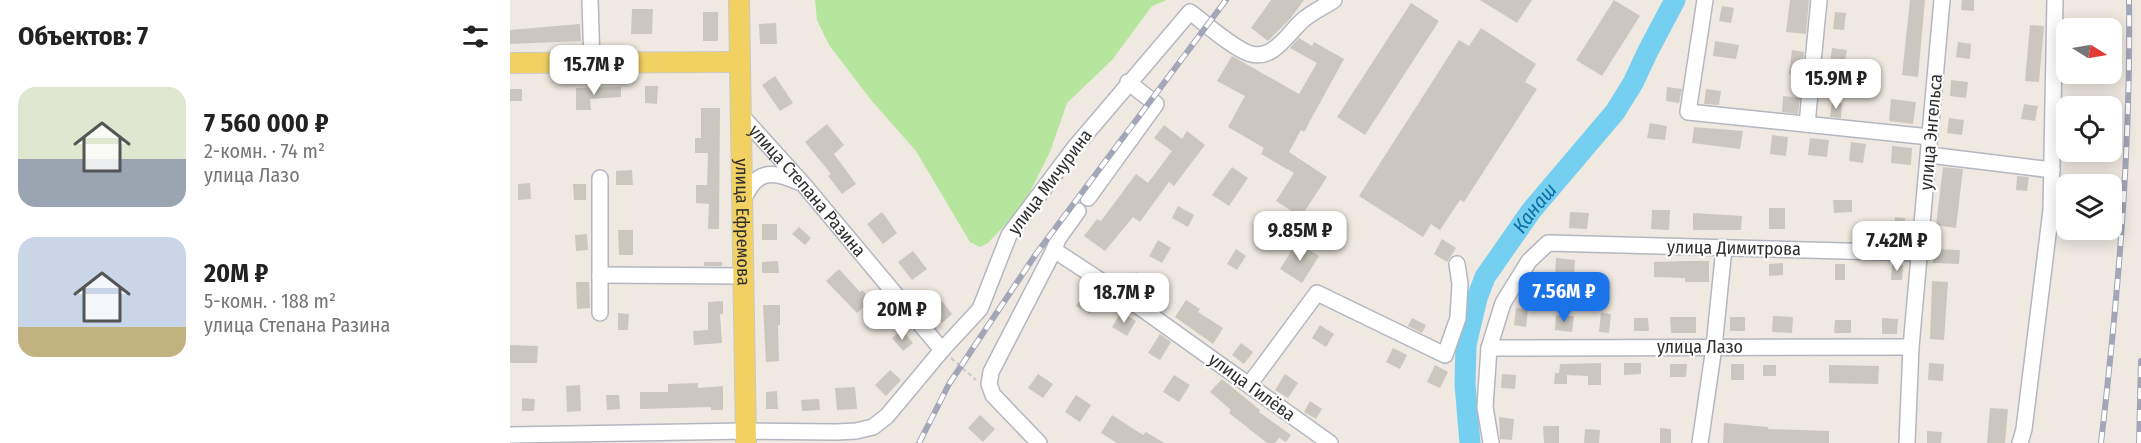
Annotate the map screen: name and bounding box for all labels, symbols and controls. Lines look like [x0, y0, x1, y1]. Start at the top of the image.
north arrow [2056, 18, 2122, 84]
map controls [2056, 18, 2122, 240]
icon: filters [459, 20, 492, 53]
text: Объектов: 7 [18, 21, 148, 52]
pin: 15.7M ₽ [539, 45, 649, 96]
text: 15.7M ₽ [564, 52, 624, 76]
pin: 15.9M ₽ [1781, 59, 1891, 110]
text: 15.9M ₽ [1805, 66, 1867, 90]
street label: улица Энгельса [1915, 73, 1947, 191]
button: locate [2056, 96, 2122, 162]
text: 7 560 000 ₽ [204, 108, 329, 139]
icon: home [66, 111, 138, 183]
street label: улица Степана Разина [744, 120, 871, 261]
street label: улица Мичурина [1003, 125, 1097, 239]
text: 2-комн. · 74 m² [204, 139, 325, 163]
street label: улица Ефремова [731, 158, 755, 286]
text: улица Лазо [204, 163, 300, 187]
button: layers [2056, 174, 2122, 240]
water label: Канаш [1507, 178, 1562, 238]
pin: 9.85M ₽ [1245, 211, 1355, 262]
text: 9.85M ₽ [1268, 218, 1332, 242]
pin: 7.42M ₽ [1842, 221, 1952, 272]
text: 7.42M ₽ [1866, 228, 1928, 252]
street label: улица Димитрова [1667, 236, 1801, 260]
text: 20M ₽ [204, 258, 268, 289]
icon: home [66, 261, 138, 333]
pin: 7.56M ₽ [1509, 272, 1619, 323]
pin: 18.7M ₽ [1069, 273, 1179, 324]
text: 7.56M ₽ [1533, 279, 1595, 303]
text: 18.7M ₽ [1093, 280, 1155, 304]
text: 5-комн. · 188 m² [204, 289, 336, 313]
pin: 20M ₽ [860, 290, 944, 341]
text: 20M ₽ [877, 297, 927, 321]
text: улица Степана Разина [204, 313, 390, 337]
street label: улица Лазо [1657, 336, 1743, 358]
street label: улица Гилёва [1204, 348, 1300, 426]

